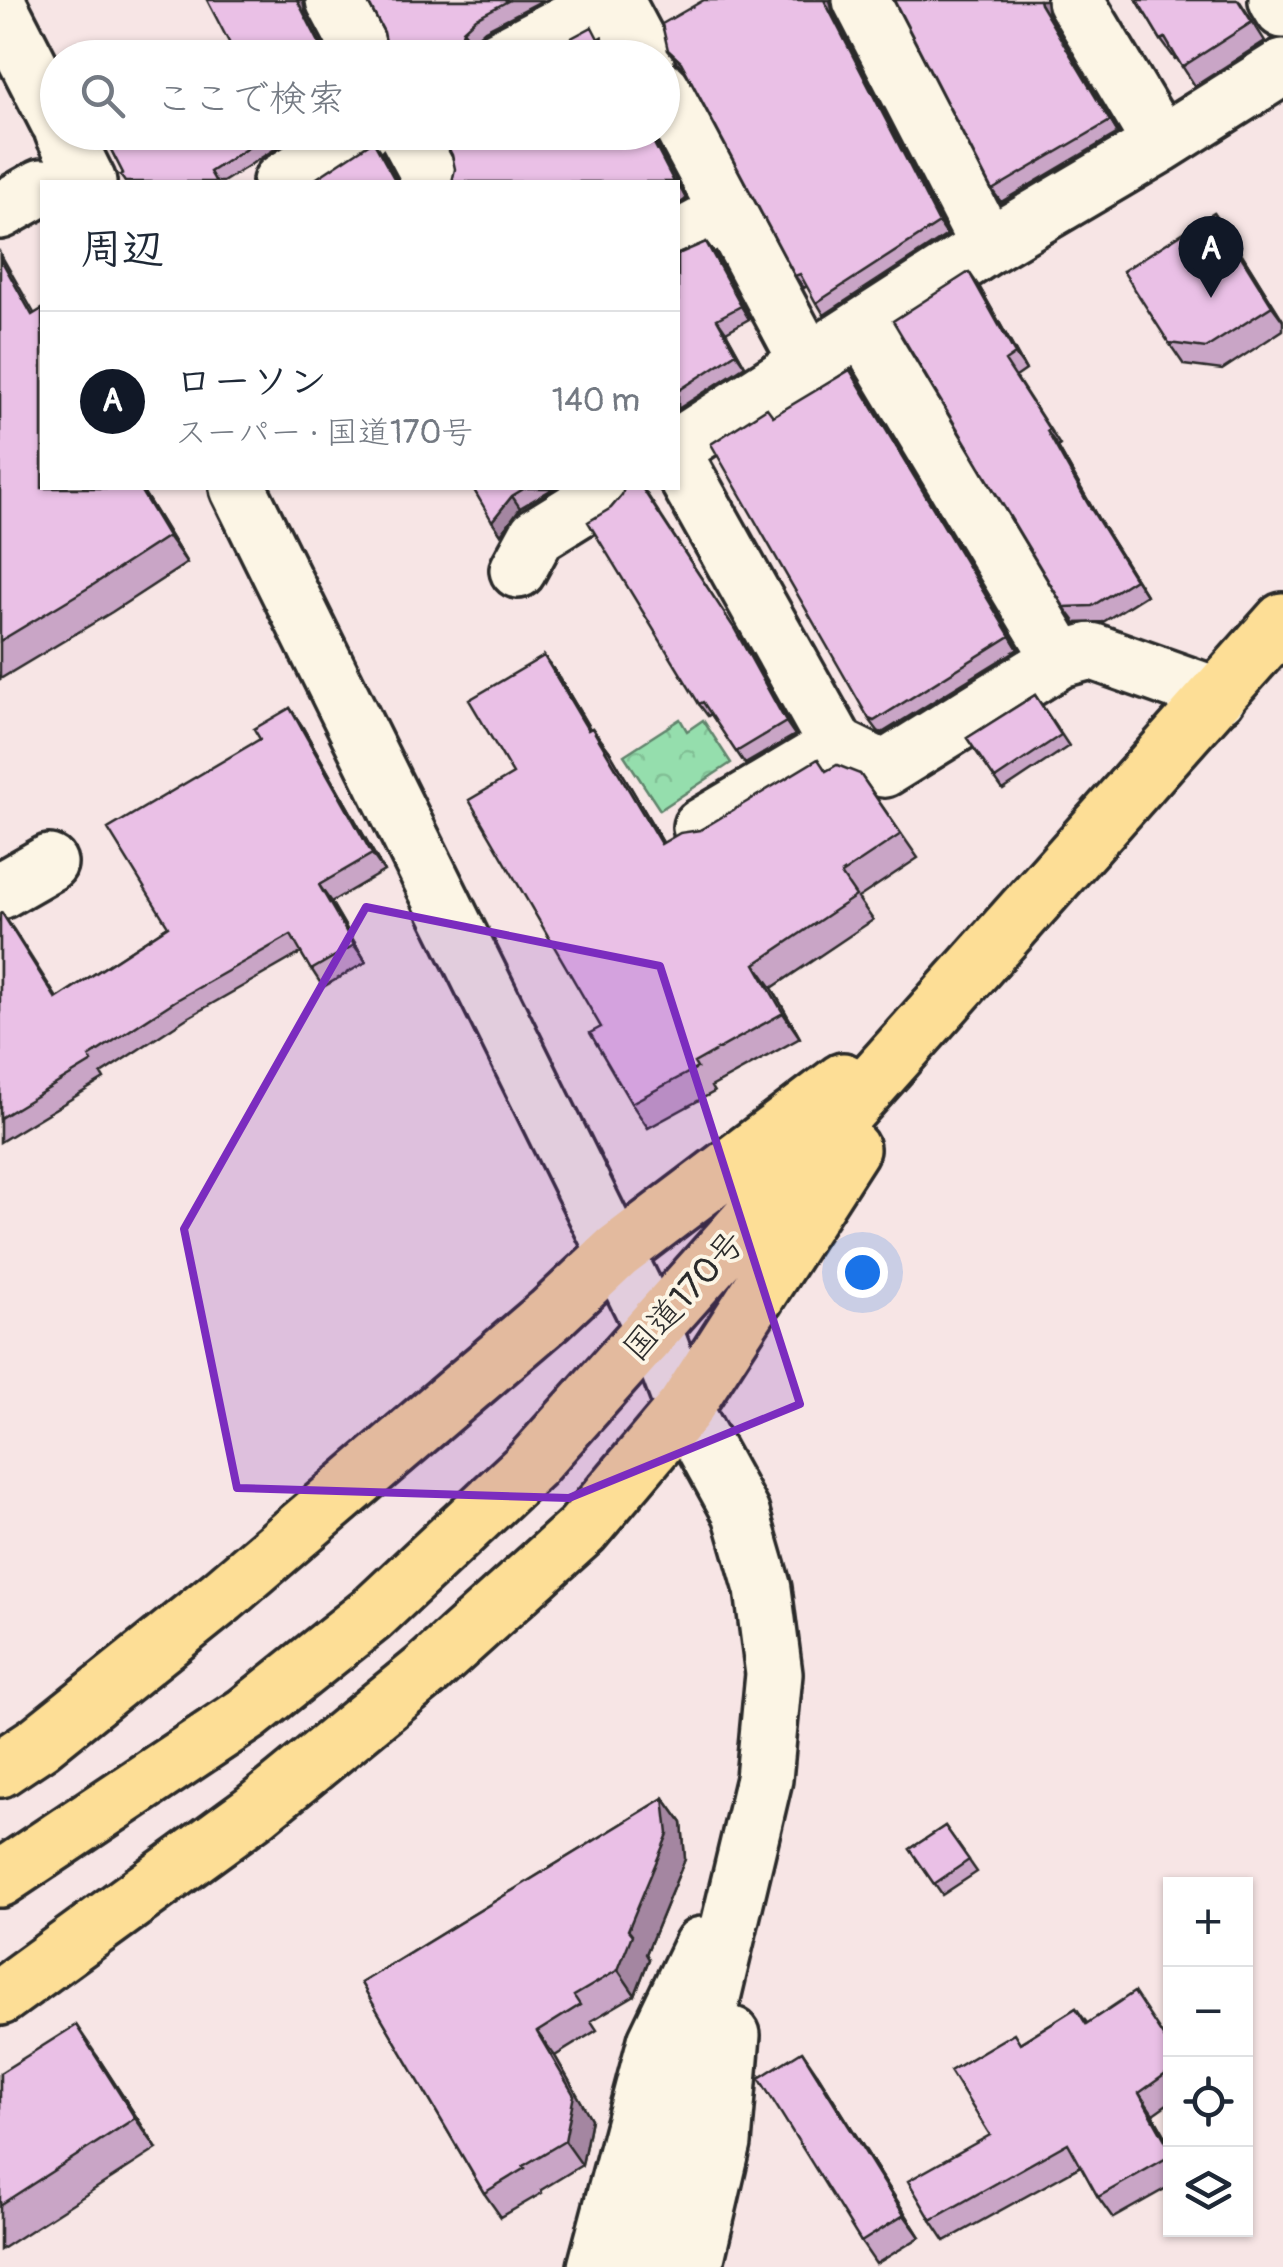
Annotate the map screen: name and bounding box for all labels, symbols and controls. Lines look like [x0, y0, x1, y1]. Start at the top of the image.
search box [40, 40, 680, 150]
icon: search [75, 68, 130, 123]
text: ここで検索 [155, 75, 345, 123]
pin: A [1178, 216, 1244, 298]
text: 周辺 [80, 224, 164, 276]
text: ローソン [175, 358, 327, 406]
text: A [102, 381, 123, 421]
text: 140 m [552, 381, 640, 421]
text: スーパー · 国道170号 [175, 413, 473, 453]
street label: 国道170号 [614, 1221, 754, 1371]
your location [837, 1247, 888, 1298]
map controls [1163, 1877, 1253, 2237]
button: + [1163, 1877, 1253, 1967]
button: − [1163, 1967, 1253, 2057]
button: locate [1163, 2057, 1253, 2147]
button: layers [1163, 2147, 1253, 2237]

